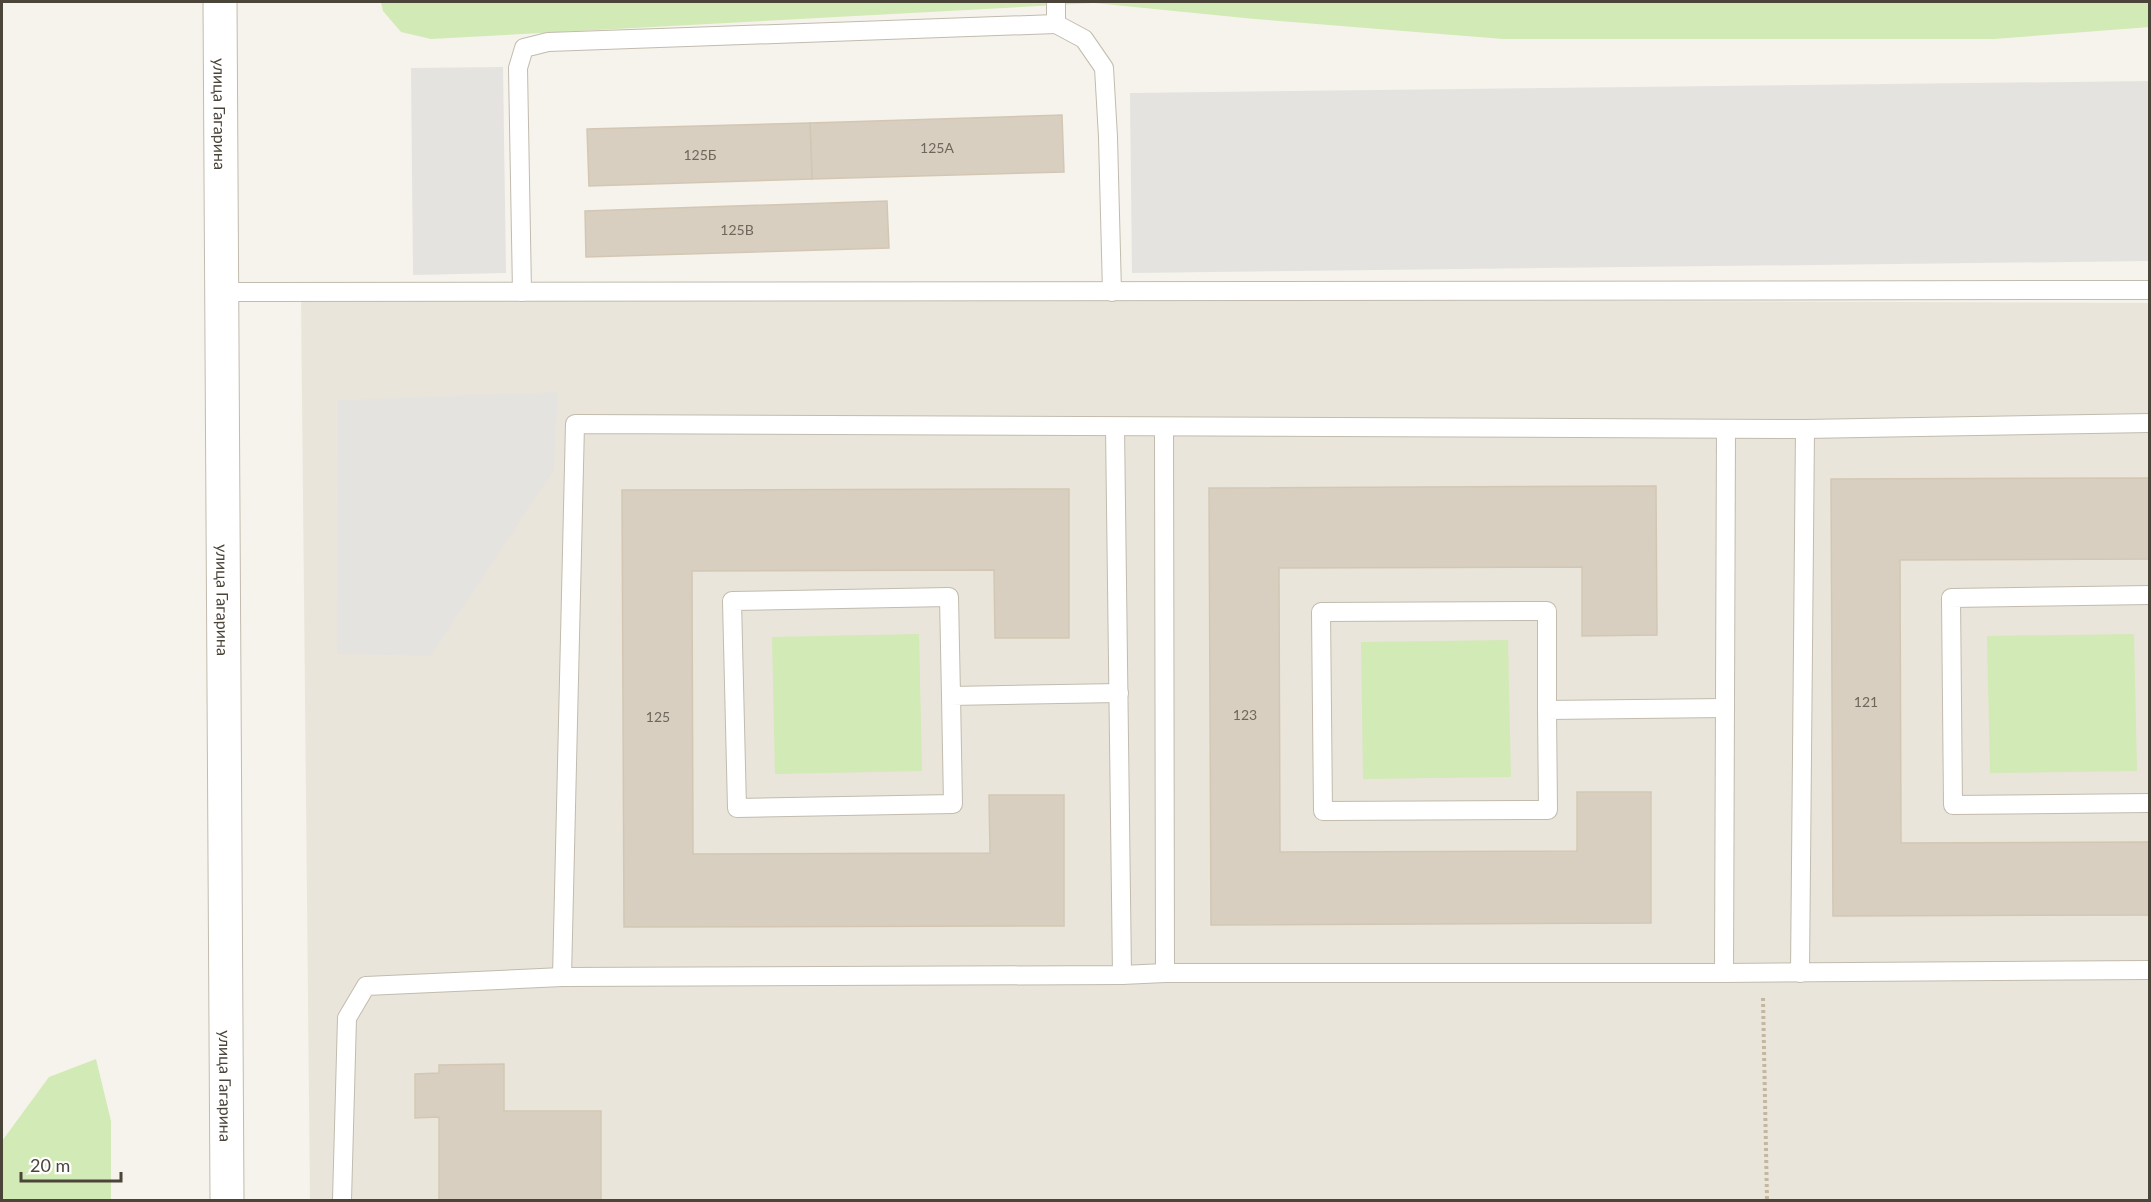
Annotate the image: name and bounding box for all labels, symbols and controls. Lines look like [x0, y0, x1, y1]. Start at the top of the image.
street label: улица Гагарина [211, 58, 230, 170]
house number: 125А [920, 139, 954, 156]
house number: 125Б [683, 146, 717, 163]
house number: 125В [720, 221, 754, 238]
street label: улица Гагарина [214, 544, 233, 656]
house number: 121 [1854, 693, 1878, 710]
house number: 123 [1233, 706, 1257, 723]
house number: 125 [646, 708, 670, 725]
street label: улица Гагарина [217, 1030, 236, 1142]
scale bar [21, 1145, 122, 1183]
text: 20 m [30, 1154, 70, 1176]

